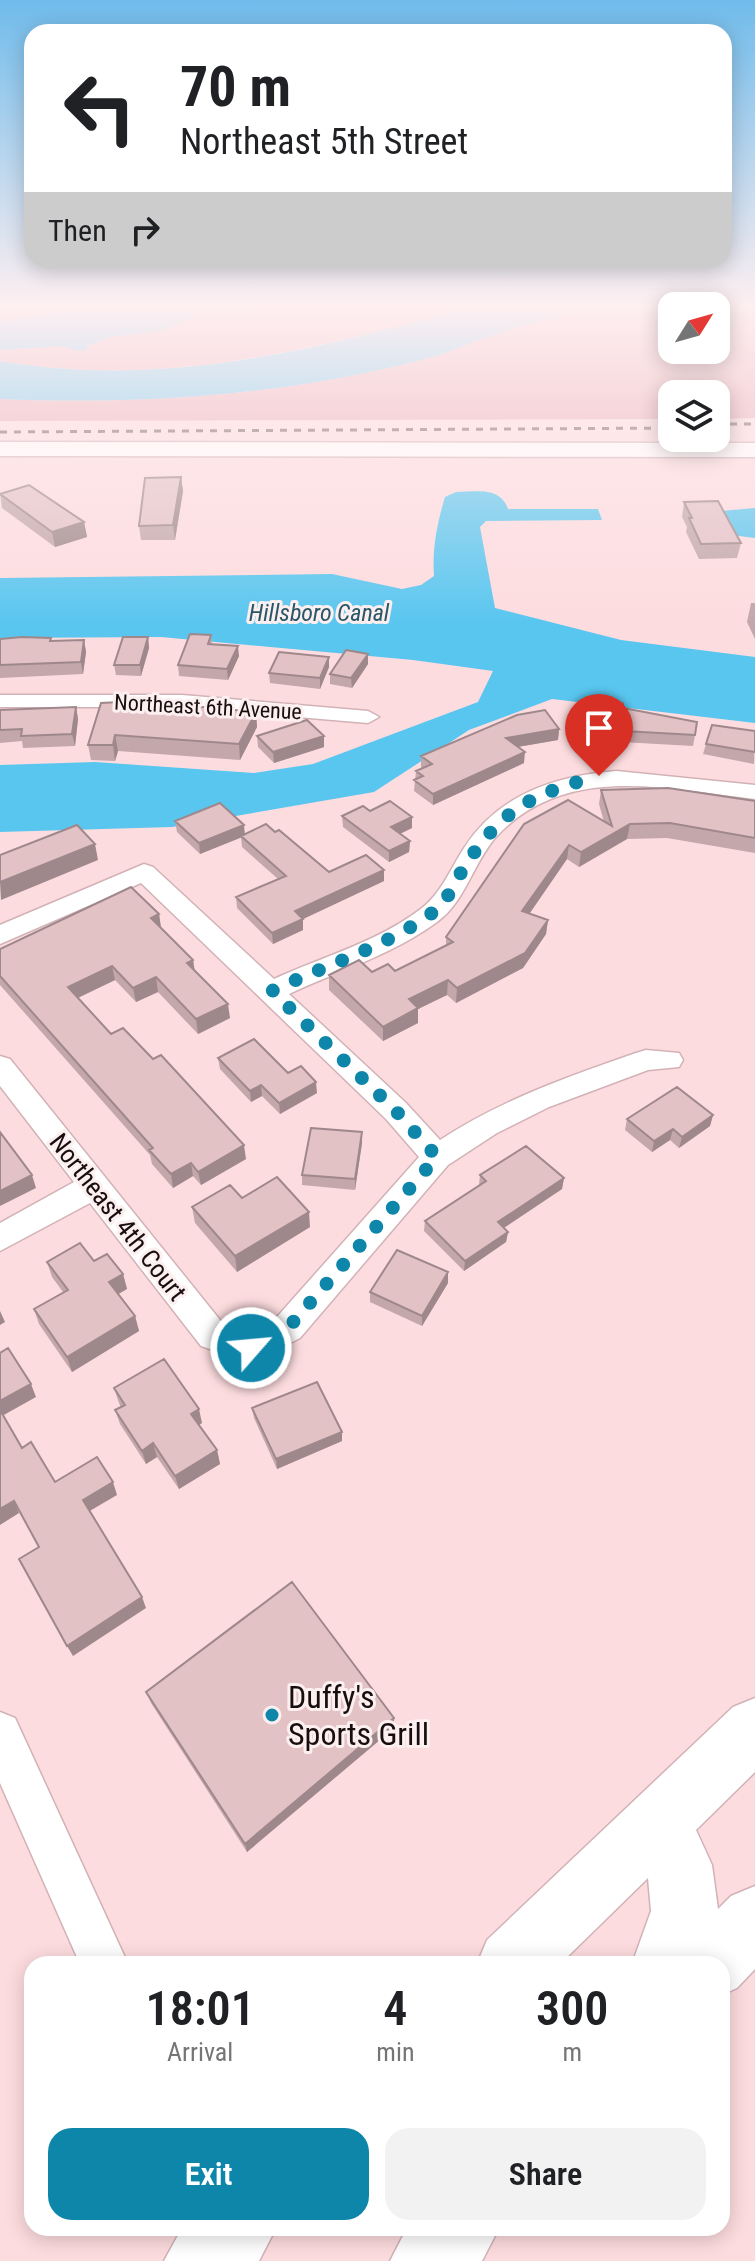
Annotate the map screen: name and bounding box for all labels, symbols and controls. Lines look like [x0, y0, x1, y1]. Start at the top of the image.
text: 70 m [180, 54, 291, 120]
icon: left [48, 56, 152, 160]
text: Northeast 5th Street [180, 121, 468, 163]
icon: right [123, 208, 167, 252]
text: Then [48, 213, 107, 248]
north arrow [658, 292, 730, 364]
map controls [658, 292, 730, 452]
button: layers [658, 380, 730, 452]
water label: Hillsboro Canal [249, 599, 390, 627]
street label: Northeast 6th Avenue [114, 690, 302, 724]
pin [565, 694, 633, 776]
icon: arrive [577, 706, 621, 750]
street label: Northeast 4th Court [43, 1127, 193, 1307]
position arrow [209, 1306, 293, 1390]
place label: Duffy's Sports Grill [288, 1678, 429, 1753]
marker: Duffy's Sports Grill [263, 1706, 281, 1724]
text: 18:01 [146, 1980, 255, 2037]
text: 4 [383, 1980, 407, 2037]
text: 300 [536, 1980, 608, 2037]
text: Arrival [167, 2037, 233, 2067]
text: min [376, 2037, 414, 2067]
text: m [562, 2037, 582, 2067]
button: Exit [48, 2128, 369, 2220]
button: Share [385, 2128, 706, 2220]

